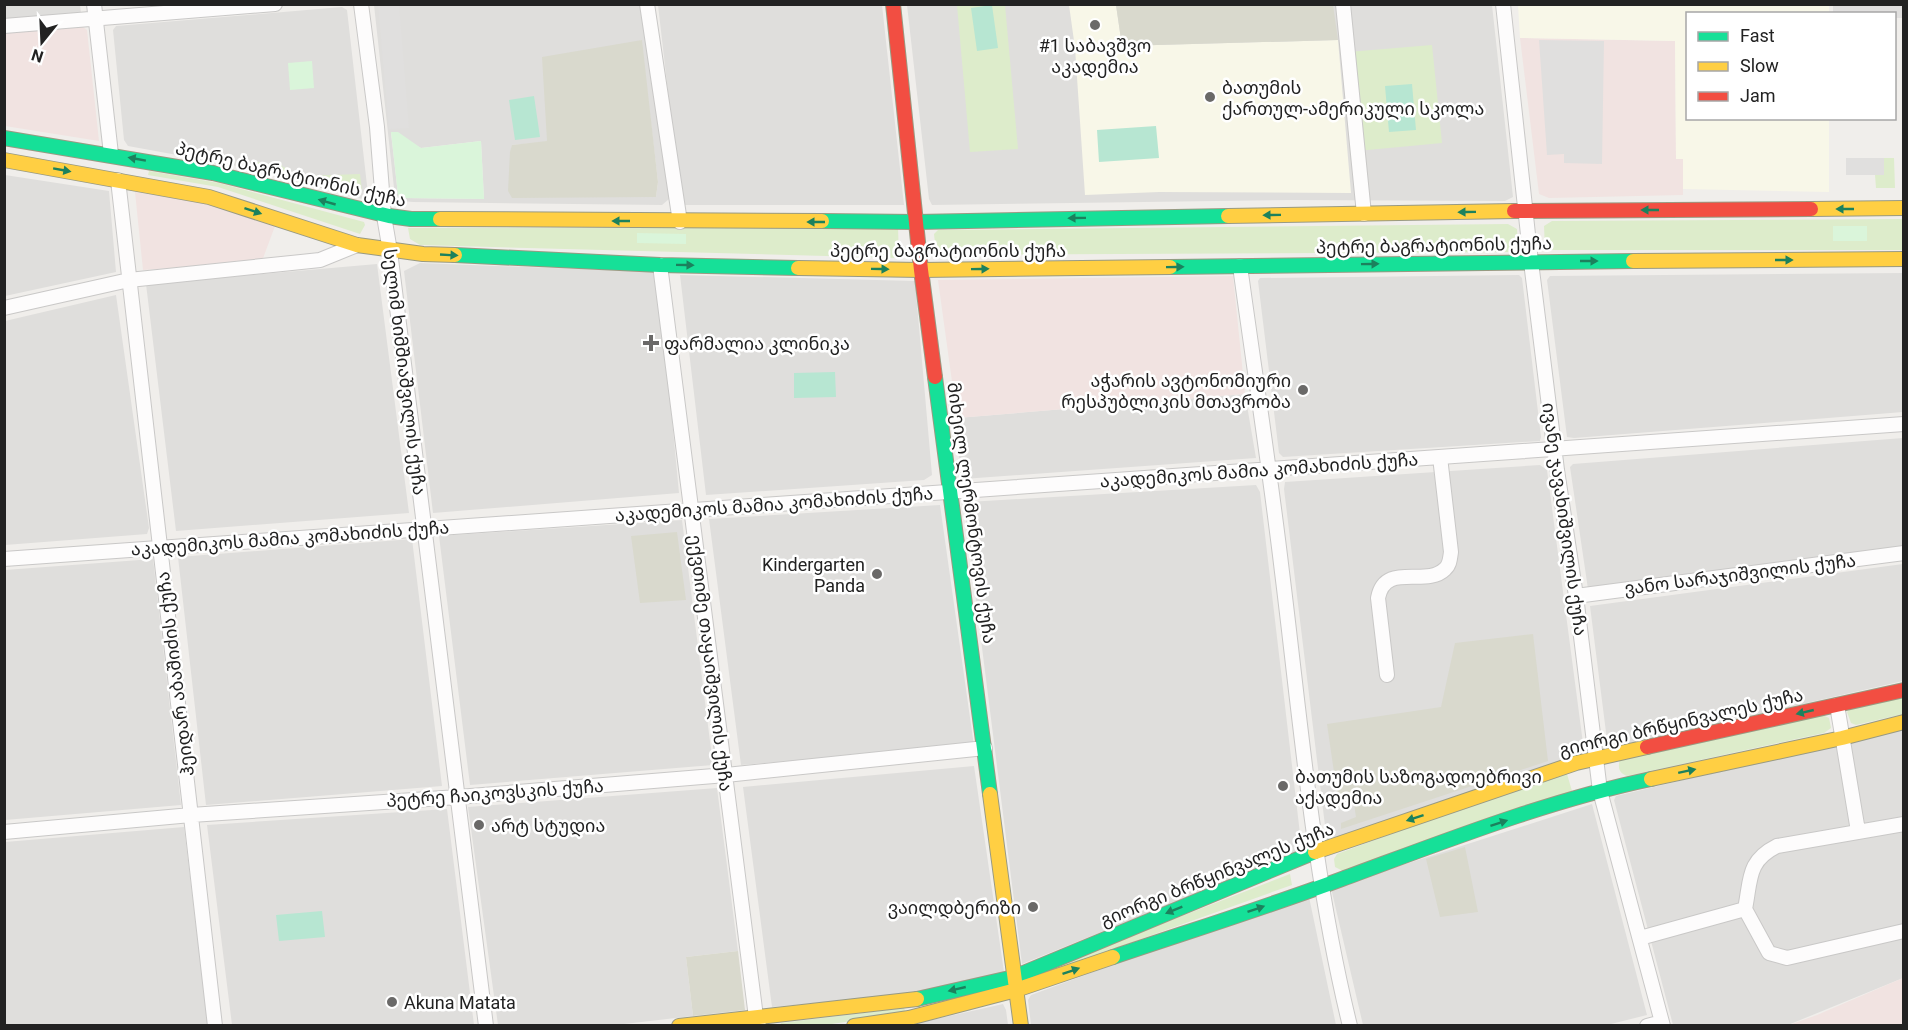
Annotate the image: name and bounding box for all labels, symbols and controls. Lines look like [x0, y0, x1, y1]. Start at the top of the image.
north arrow [12, 12, 72, 72]
legend [1686, 12, 1896, 120]
marker: #1 საბავშვო აკადემია [1088, 18, 1102, 32]
text: Fast [1740, 25, 1775, 46]
place label: #1 საბავშვო აკადემია [1039, 35, 1151, 78]
text: N [29, 45, 46, 67]
text: Slow [1740, 55, 1779, 76]
place label: ბათუმის ქართულ-ამერიკული სკოლა [1222, 77, 1484, 120]
text: Jam [1740, 85, 1776, 106]
marker: ბათუმის ქართულ-ამერიკული სკოლა [1203, 90, 1217, 104]
street label: პეტრე ბაგრატიონის ქუჩა [173, 137, 408, 212]
one-way arrow [128, 154, 147, 163]
one-way arrow [53, 166, 72, 175]
one-way arrow [318, 197, 336, 206]
one-way arrow [1836, 204, 1855, 214]
one-way arrow [1641, 205, 1660, 215]
one-way arrow [244, 207, 262, 216]
one-way arrow [1458, 207, 1477, 216]
one-way arrow [1263, 210, 1282, 220]
one-way arrow [1068, 214, 1087, 223]
one-way arrow [612, 216, 631, 226]
one-way arrow [807, 217, 826, 227]
street label: პეტრე ბაგრატიონის ქუჩა [1316, 232, 1552, 259]
street label: პეტრე ბაგრატიონის ქუჩა [830, 240, 1066, 262]
street label: სელიმ ხიმშიაშვილის ქუჩა [378, 248, 431, 497]
one-way arrow [439, 251, 458, 260]
one-way arrow [1775, 255, 1794, 265]
one-way arrow [1580, 256, 1599, 266]
one-way arrow [1360, 259, 1379, 269]
one-way arrow [676, 260, 695, 270]
one-way arrow [1165, 262, 1184, 271]
one-way arrow [871, 264, 890, 274]
one-way arrow [970, 264, 989, 274]
place label: ფარმალია კლინიკა [664, 333, 850, 355]
marker: ფარმალია კლინიკა [642, 334, 660, 352]
place label: აჭარის ავტონომიური რესპუბლიკის მთავრობა [1061, 370, 1291, 413]
street label: მიხეილ ლერმონტოვის ქუჩა [942, 381, 1001, 645]
marker: აჭარის ავტონომიური რესპუბლიკის მთავრობა [1296, 383, 1310, 397]
street label: ივანე ჯავახიშვილის ქუჩა [1537, 401, 1592, 637]
street label: აკადემიკოს მამია კომახიძის ქუჩა [1099, 448, 1419, 493]
street label: აკადემიკოს მამია კომახიძის ქუჩა [614, 482, 934, 527]
street label: აკადემიკოს მამია კომახიძის ქუჩა [130, 516, 450, 561]
street label: ექვთიმე თაყაიშვილის ქუჩა [684, 533, 737, 793]
street label: ვანო სარაჯიშვილის ქუჩა [1623, 549, 1857, 600]
place label: Kindergarten Panda [762, 554, 865, 596]
marker: Kindergarten Panda [870, 567, 884, 581]
street label: ჰეიდარ აბაშიძის ქუჩა [152, 570, 199, 777]
street label: გიორგი ბრწყინვალეს ქუჩა [1557, 684, 1805, 761]
one-way arrow [1796, 707, 1815, 717]
place label: ბათუმის საზოგადოებრივი აქადემია [1295, 766, 1542, 809]
one-way arrow [1678, 766, 1697, 775]
street label: პეტრე ჩაიკოვსკის ქუჩა [386, 775, 605, 812]
marker: ბათუმის საზოგადოებრივი აქადემია [1276, 779, 1290, 793]
one-way arrow [1406, 813, 1424, 823]
place label: არტ სტუდია [491, 815, 605, 837]
street label: გიორგი ბრწყინვალეს ქუჩა [1097, 817, 1337, 931]
marker: არტ სტუდია [472, 818, 486, 832]
one-way arrow [1490, 818, 1508, 827]
place label: ვაილდბერიზი [888, 897, 1021, 919]
marker: ვაილდბერიზი [1026, 900, 1040, 914]
one-way arrow [1247, 904, 1265, 913]
one-way arrow [1165, 905, 1183, 915]
one-way arrow [1062, 966, 1080, 975]
one-way arrow [948, 985, 966, 995]
place label: Akuna Matata [404, 992, 516, 1013]
marker: Akuna Matata [385, 995, 399, 1009]

